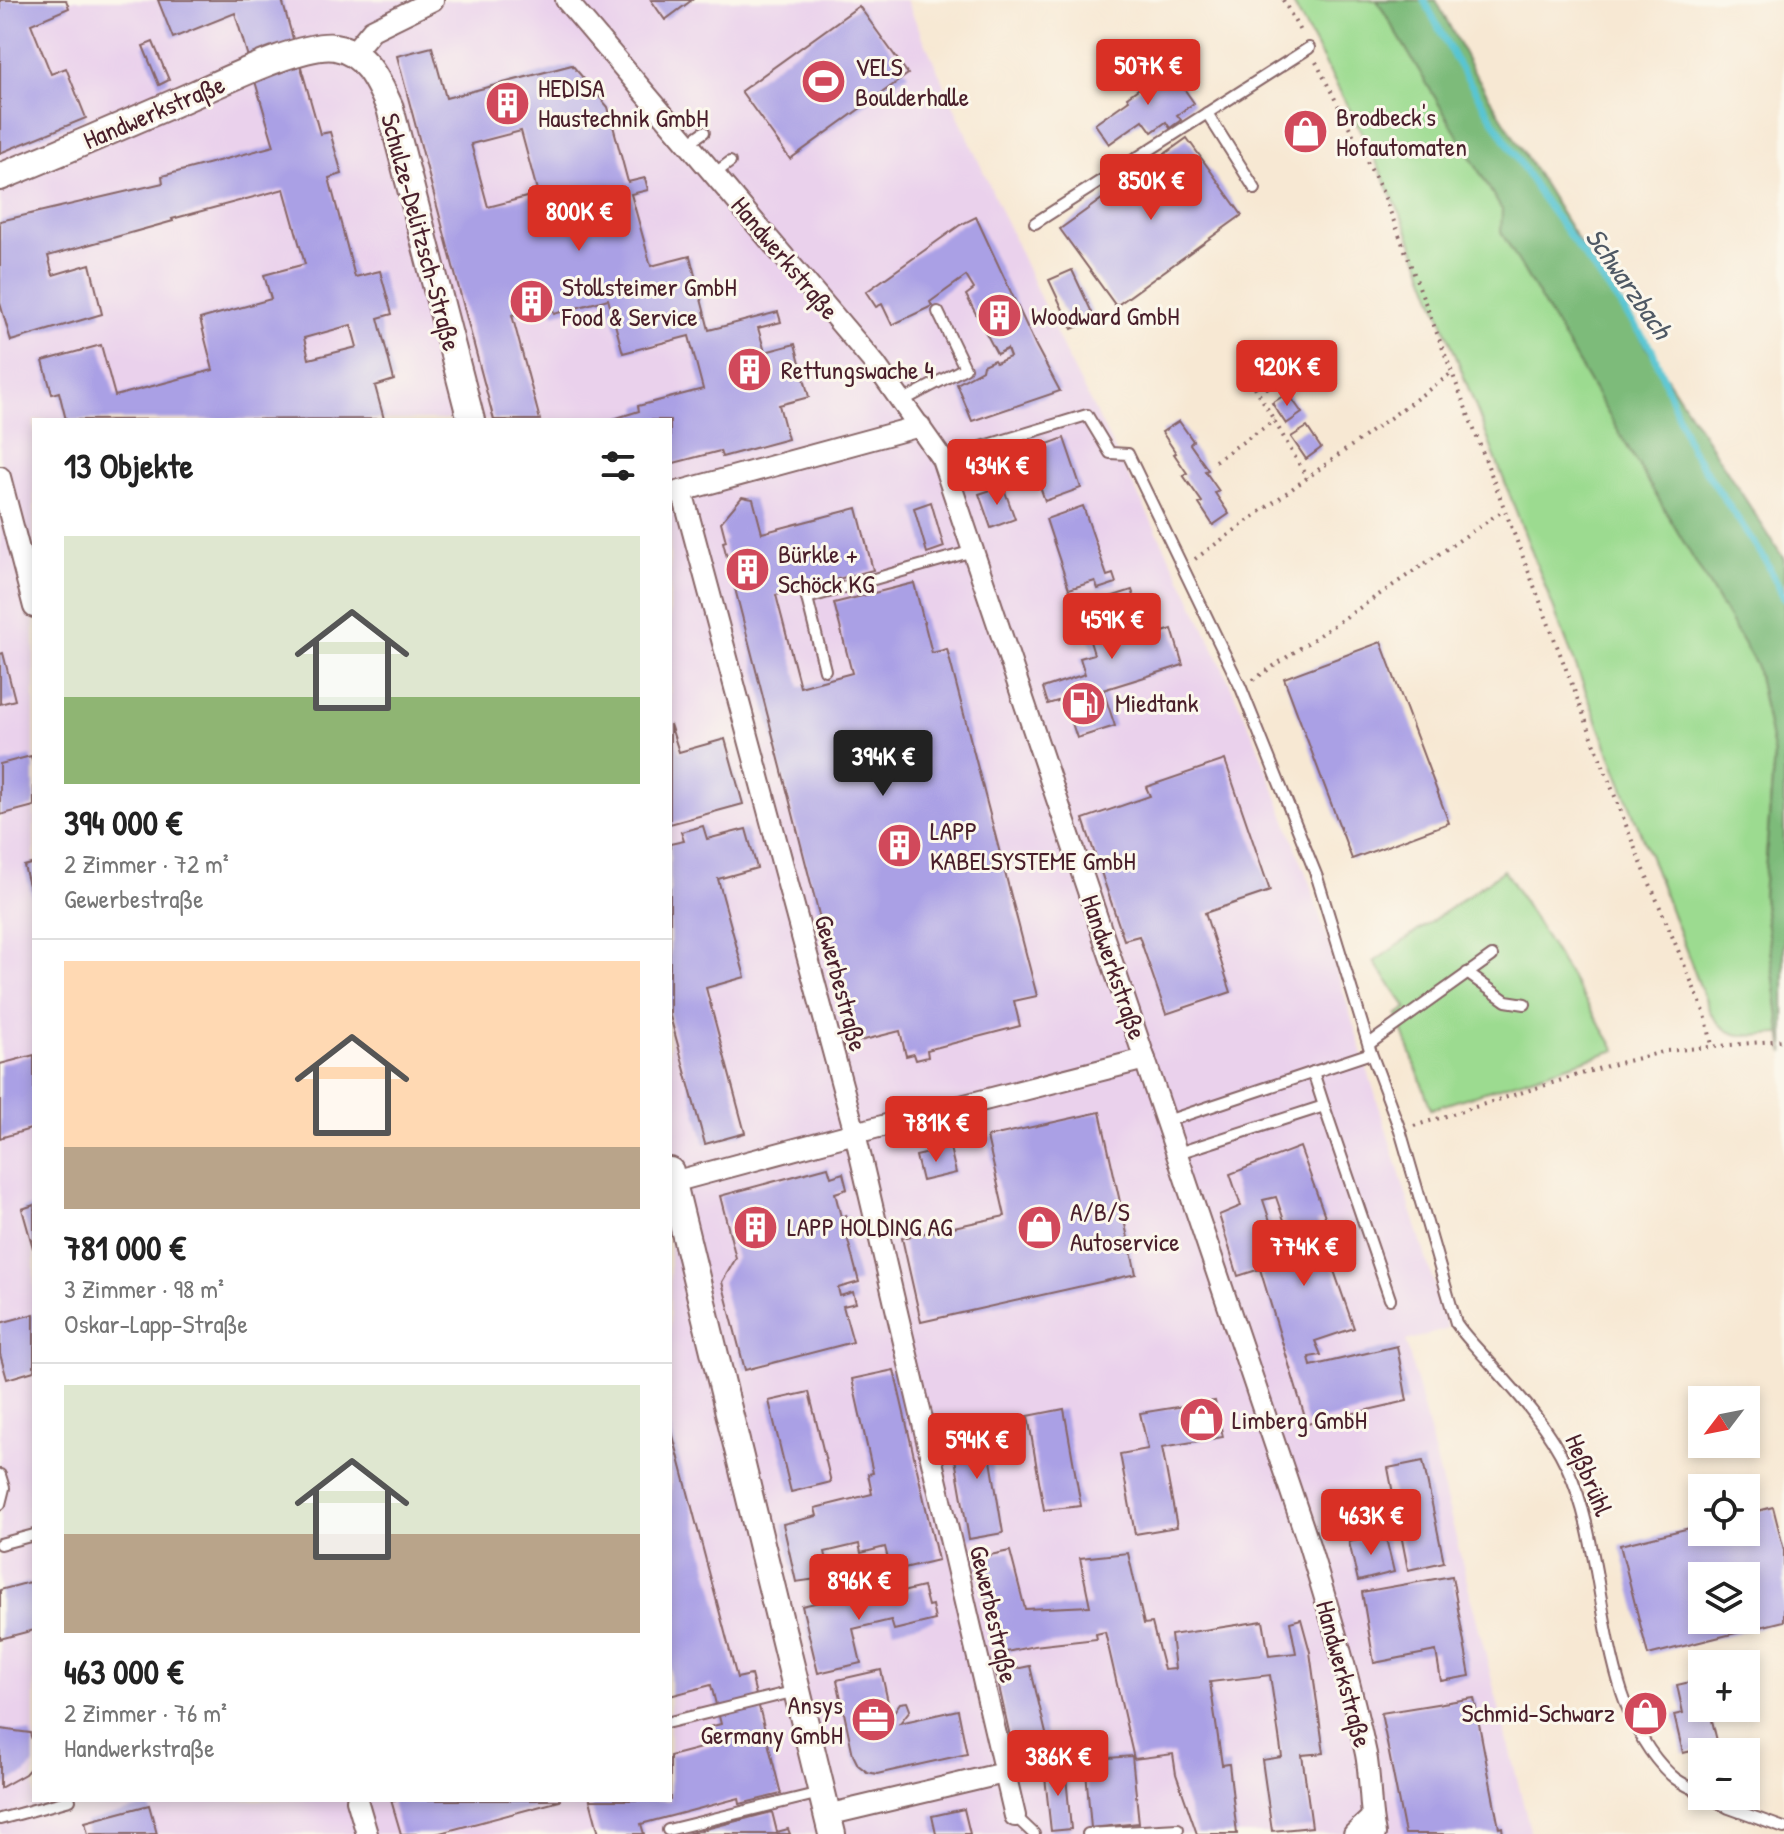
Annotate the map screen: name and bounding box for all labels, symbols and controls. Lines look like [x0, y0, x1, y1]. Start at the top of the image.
pin: 507K € [1083, 39, 1213, 107]
text: 507K € [1114, 47, 1182, 82]
place label: VELS Boulderhalle [855, 49, 969, 114]
sports icon: VELS Boulderhalle [800, 58, 848, 106]
street label: Handwerkstraße [78, 66, 230, 157]
place label: HEDISA Haustechnik GmbH [538, 70, 708, 135]
building icon: HEDISA Haustechnik GmbH [483, 79, 531, 127]
place label: Brodbeck's Hofautomaten [1336, 99, 1467, 164]
shop icon: Brodbeck's Hofautomaten [1281, 108, 1329, 156]
street label: Schulze-Delitzsch-Straße [373, 109, 470, 354]
pin: 850K € [1086, 154, 1216, 222]
text: 850K € [1118, 162, 1184, 197]
pin: 800K € [514, 185, 644, 253]
street label: Handwerkstraße [724, 189, 847, 327]
text: 800K € [546, 193, 612, 228]
water label: Schwarzbach [1577, 220, 1682, 348]
place label: Stollsteimer GmbH Food & Service [561, 269, 737, 334]
building icon: Stollsteimer GmbH Food & Service [507, 278, 555, 326]
building icon: Woodward GmbH [976, 292, 1024, 340]
place label: Woodward GmbH [1031, 298, 1180, 333]
pin: 920K € [1222, 340, 1352, 408]
building icon: Rettungswache 4 [726, 346, 774, 394]
text: 920K € [1254, 348, 1320, 383]
place label: Rettungswache 4 [781, 352, 934, 387]
pin: 434K € [932, 439, 1062, 507]
text: 13 Objekte [64, 443, 193, 489]
icon: filters [596, 444, 640, 488]
text: 434K € [965, 447, 1029, 482]
place label: Bürkle + Schöck KG [778, 536, 875, 601]
building icon: Bürkle + Schöck KG [723, 545, 771, 593]
icon: home [280, 588, 424, 732]
pin: 459K € [1047, 593, 1177, 661]
text: 459K € [1081, 601, 1143, 636]
fuel station icon: Miedtank [1060, 679, 1108, 727]
place label: Miedtank [1115, 685, 1199, 720]
pin: 394K € [818, 730, 948, 798]
text: 394K € [851, 738, 915, 773]
text: 394 000 € [64, 800, 182, 846]
place label: LAPP KABELSYSTEME GmbH [930, 813, 1136, 878]
building icon: LAPP KABELSYSTEME GmbH [875, 822, 923, 870]
text: 2 Zimmer · 72 m² [64, 846, 229, 881]
text: Gewerbestraße [64, 881, 204, 916]
street label: Handwerkstraße [1073, 890, 1156, 1044]
street label: Gewerbestraße [807, 911, 876, 1055]
icon: home [280, 1013, 424, 1157]
pin: 781K € [871, 1096, 1001, 1164]
text: 781K € [903, 1104, 969, 1139]
place label: A/B/S Autoservice [1070, 1194, 1180, 1259]
building icon: LAPP HOLDING AG [732, 1203, 780, 1251]
shop icon: A/B/S Autoservice [1015, 1203, 1063, 1251]
place label: LAPP HOLDING AG [787, 1209, 953, 1244]
pin: 774K € [1239, 1220, 1369, 1288]
text: 781 000 € [64, 1225, 186, 1271]
text: 774K € [1270, 1228, 1338, 1263]
text: 3 Zimmer · 98 m² [64, 1271, 224, 1306]
text: Oskar-Lapp-Straße [64, 1306, 248, 1341]
north arrow [1688, 1386, 1760, 1458]
map controls [1688, 1386, 1760, 1810]
shop icon: Limberg GmbH [1177, 1396, 1225, 1444]
place label: Limberg GmbH [1232, 1402, 1367, 1437]
pin: 594K € [912, 1413, 1042, 1481]
text: 594K € [946, 1421, 1008, 1456]
street label: Heßbrühl [1557, 1429, 1622, 1521]
icon: home [280, 1437, 424, 1581]
button: locate [1688, 1474, 1760, 1546]
pin: 463K € [1306, 1489, 1436, 1557]
text: 463K € [1339, 1497, 1403, 1532]
street label: Gewerbestraße [962, 1542, 1027, 1686]
pin: 896K € [794, 1554, 924, 1622]
text: 896K € [827, 1562, 891, 1597]
button: layers [1688, 1562, 1760, 1634]
street label: Handwerkstraße [1308, 1597, 1381, 1751]
text: 463 000 € [64, 1649, 183, 1695]
button: + [1688, 1650, 1760, 1722]
place label: Ansys Germany GmbH [701, 1687, 843, 1752]
shop icon: Schmid-Schwarz [1622, 1689, 1670, 1737]
text: 2 Zimmer · 76 m² [64, 1695, 227, 1730]
place label: Schmid-Schwarz [1462, 1695, 1615, 1730]
office icon: Ansys Germany GmbH [850, 1696, 898, 1744]
text: Handwerkstraße [64, 1730, 215, 1765]
pin: 386K € [993, 1730, 1123, 1798]
text: 386K € [1025, 1738, 1091, 1773]
button: − [1688, 1738, 1760, 1810]

